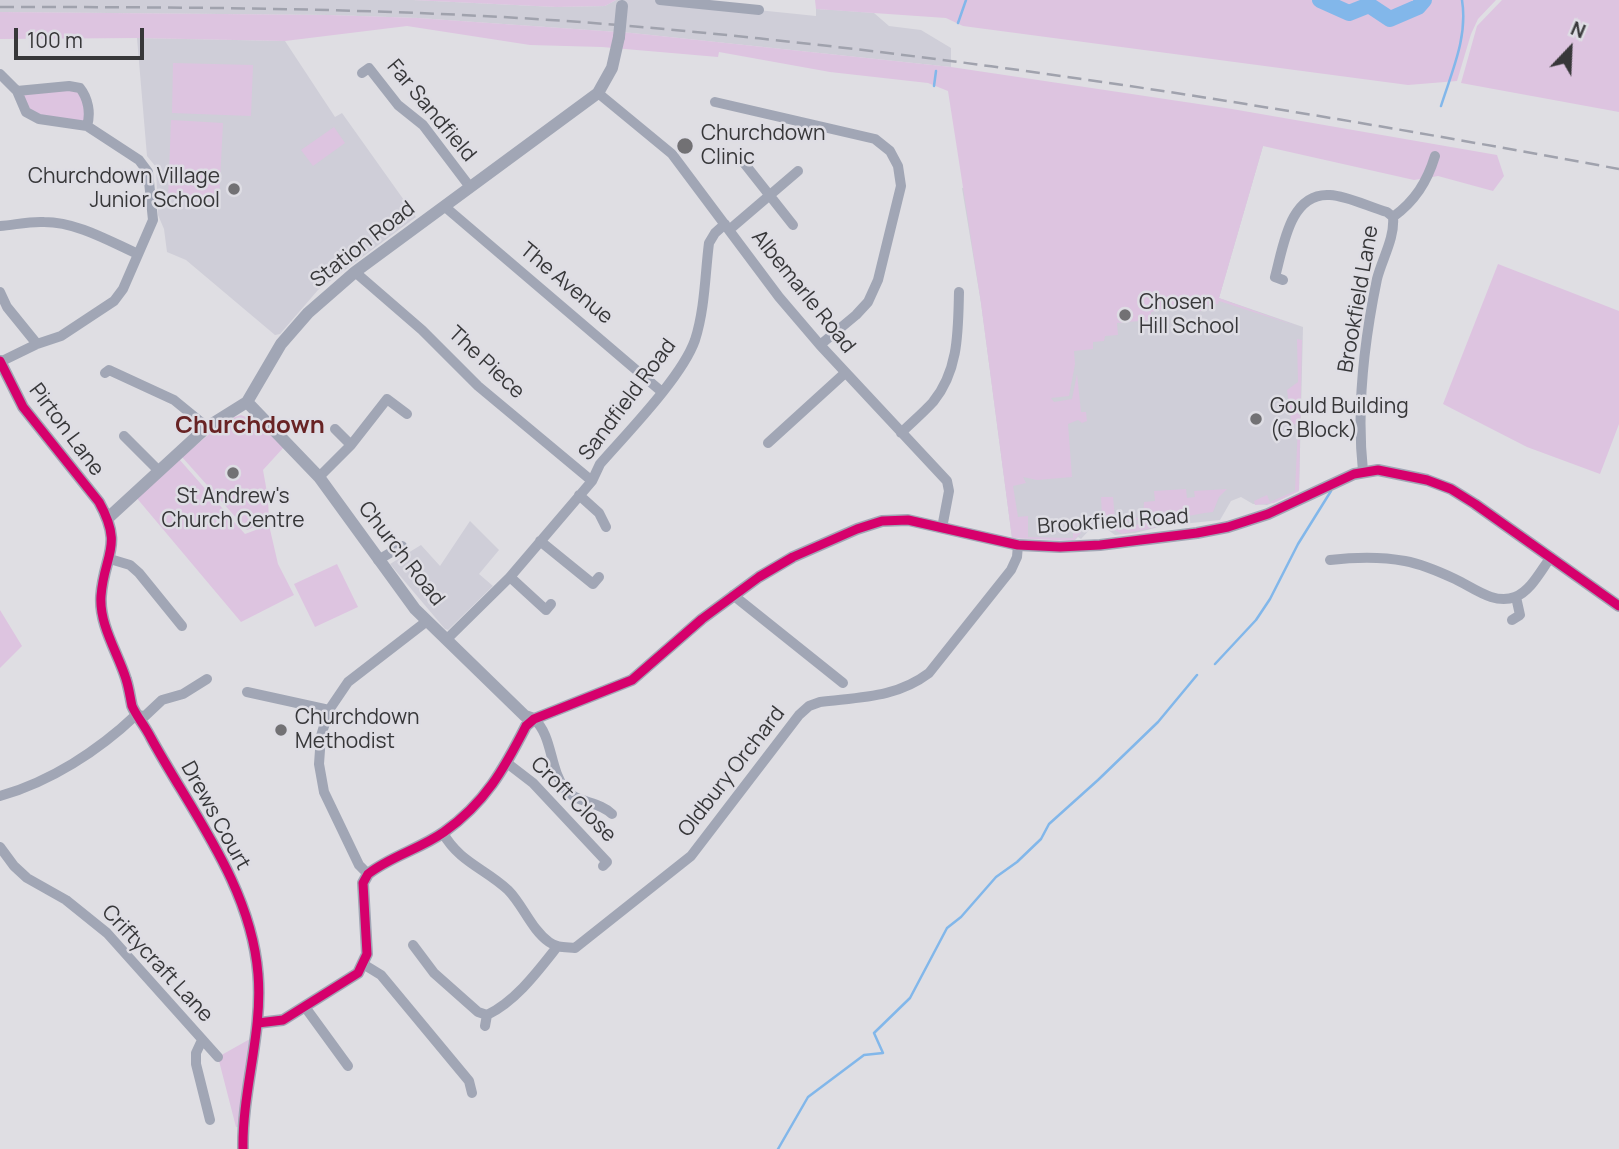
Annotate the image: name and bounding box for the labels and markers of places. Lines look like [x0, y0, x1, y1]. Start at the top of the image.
place label: Churchdown Clinic [701, 121, 825, 171]
marker: Churchdown Clinic [675, 136, 695, 156]
place label: Churchdown Village Junior School [28, 164, 220, 214]
marker: Churchdown Village Junior School [226, 181, 242, 197]
place label: Chosen Hill School [1139, 290, 1239, 340]
marker: Chosen Hill School [1117, 307, 1133, 323]
place label: Gould Building (G Block) [1270, 394, 1409, 444]
marker: Gould Building (G Block) [1248, 411, 1264, 427]
marker: St Andrew's Church Centre [225, 465, 241, 481]
place label: St Andrew's Church Centre [161, 484, 305, 534]
place label: Churchdown Methodist [295, 705, 419, 755]
marker: Churchdown Methodist [273, 722, 289, 738]

